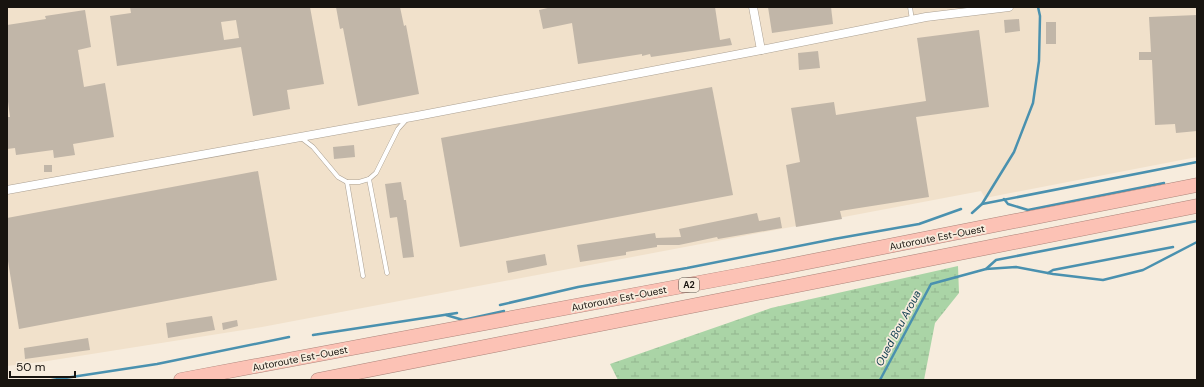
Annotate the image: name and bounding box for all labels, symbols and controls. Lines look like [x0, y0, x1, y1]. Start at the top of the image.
street label: Autoroute Est-Ouest [888, 222, 986, 253]
road number: A2 [679, 278, 699, 292]
street label: Autoroute Est-Ouest [570, 283, 668, 314]
water label: Oued Bou Aroua [872, 288, 924, 368]
street label: Autoroute Est-Ouest [251, 343, 349, 374]
scale bar [10, 353, 75, 379]
text: 50 m [16, 359, 45, 375]

